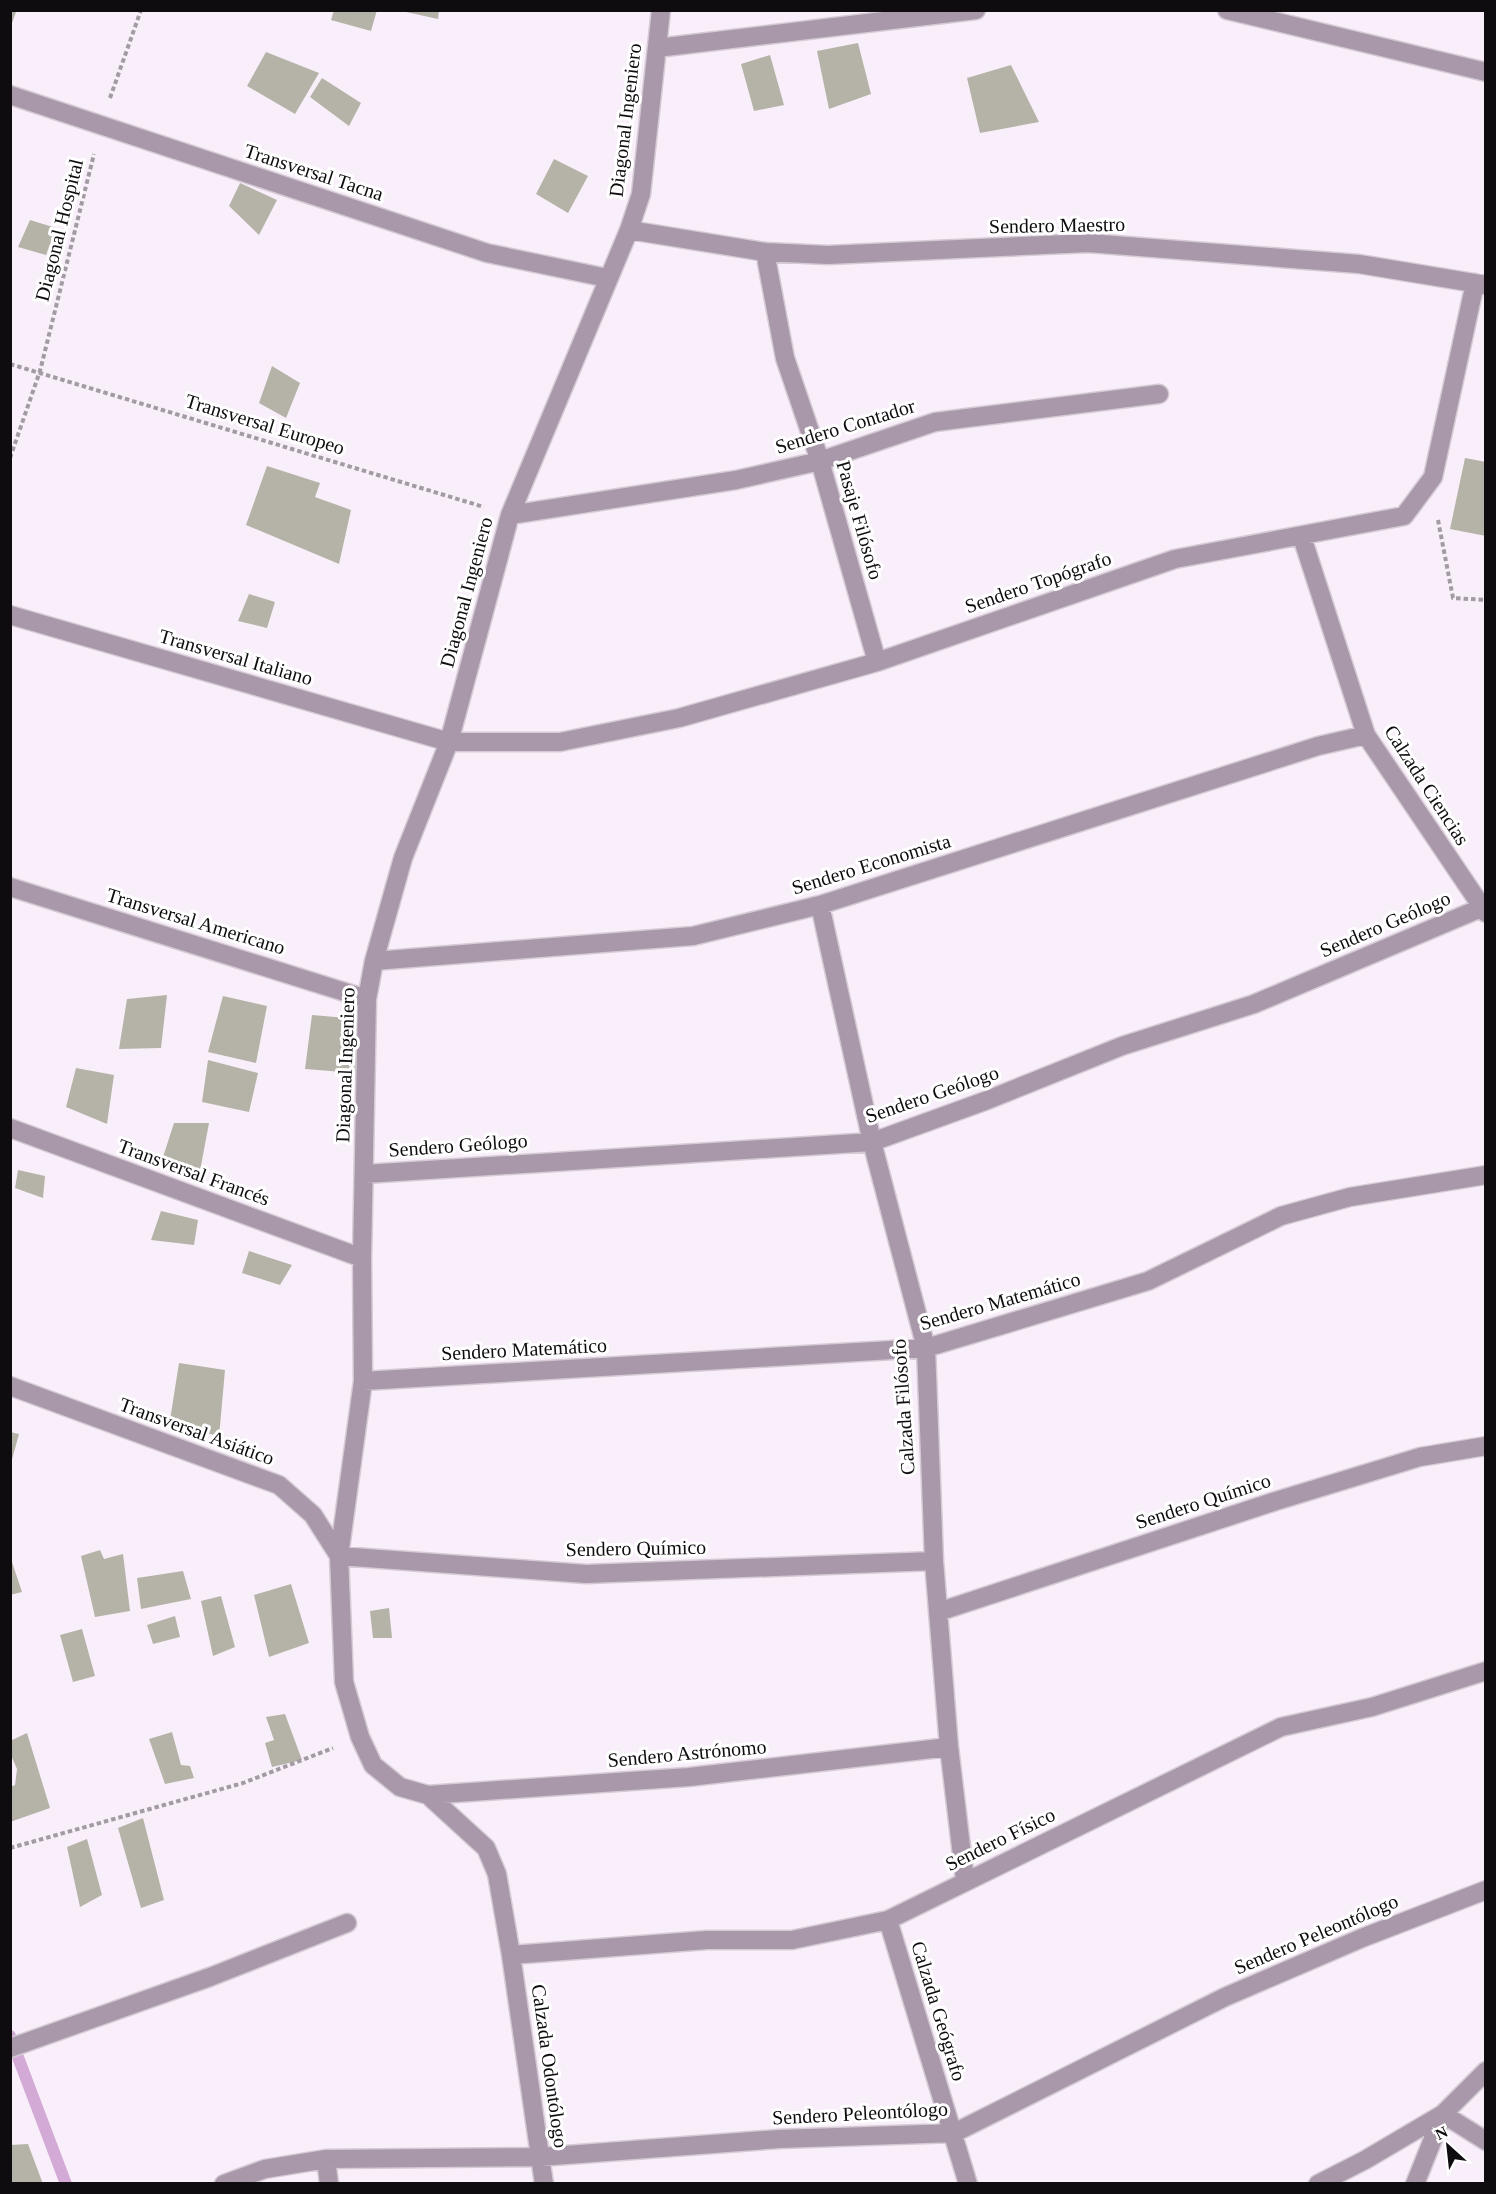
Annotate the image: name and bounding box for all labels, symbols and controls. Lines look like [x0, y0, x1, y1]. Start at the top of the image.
street label: Diagonal Ingeniero [605, 42, 646, 198]
street label: Transversal Tacna [242, 139, 386, 205]
street label: Diagonal Hospital [31, 156, 88, 304]
street label: Sendero Maestro [989, 213, 1125, 237]
street label: Transversal Europeo [182, 389, 347, 460]
street label: Sendero Contador [772, 394, 918, 458]
street label: Pasaje Filósofo [832, 458, 887, 582]
street label: Diagonal Ingeniero [435, 514, 498, 670]
street label: Sendero Topógrafo [962, 547, 1114, 618]
street label: Transversal Italiano [157, 625, 315, 689]
street label: Calzada Ciencias [1380, 721, 1474, 849]
street label: Sendero Economista [789, 829, 953, 899]
street label: Transversal Americano [104, 883, 288, 959]
street label: Sendero Geólogo [1317, 887, 1454, 962]
street label: Diagonal Ingeniero [331, 987, 360, 1143]
street label: Sendero Geólogo [863, 1061, 1002, 1128]
street label: Sendero Geólogo [388, 1129, 528, 1162]
street label: Transversal Francés [115, 1134, 273, 1210]
street label: Sendero Matemático [917, 1268, 1083, 1334]
street label: Sendero Matemático [441, 1334, 607, 1364]
street label: Calzada Filósofo [887, 1338, 919, 1476]
street label: Transversal Asiático [117, 1393, 277, 1469]
street label: Sendero Químico [1133, 1469, 1273, 1533]
street label: Sendero Químico [566, 1536, 706, 1560]
street label: Sendero Astrónomo [607, 1735, 767, 1771]
street label: Sendero Físico [942, 1803, 1058, 1875]
street label: Sendero Peleontólogo [1231, 1889, 1402, 1979]
street label: Calzada Geógrafo [906, 1938, 971, 2084]
street label: Calzada Odontólogo [527, 1983, 572, 2149]
street label: Sendero Peleontólogo [771, 2097, 949, 2130]
north arrow [1418, 2116, 1478, 2176]
text: N [1432, 2123, 1451, 2143]

